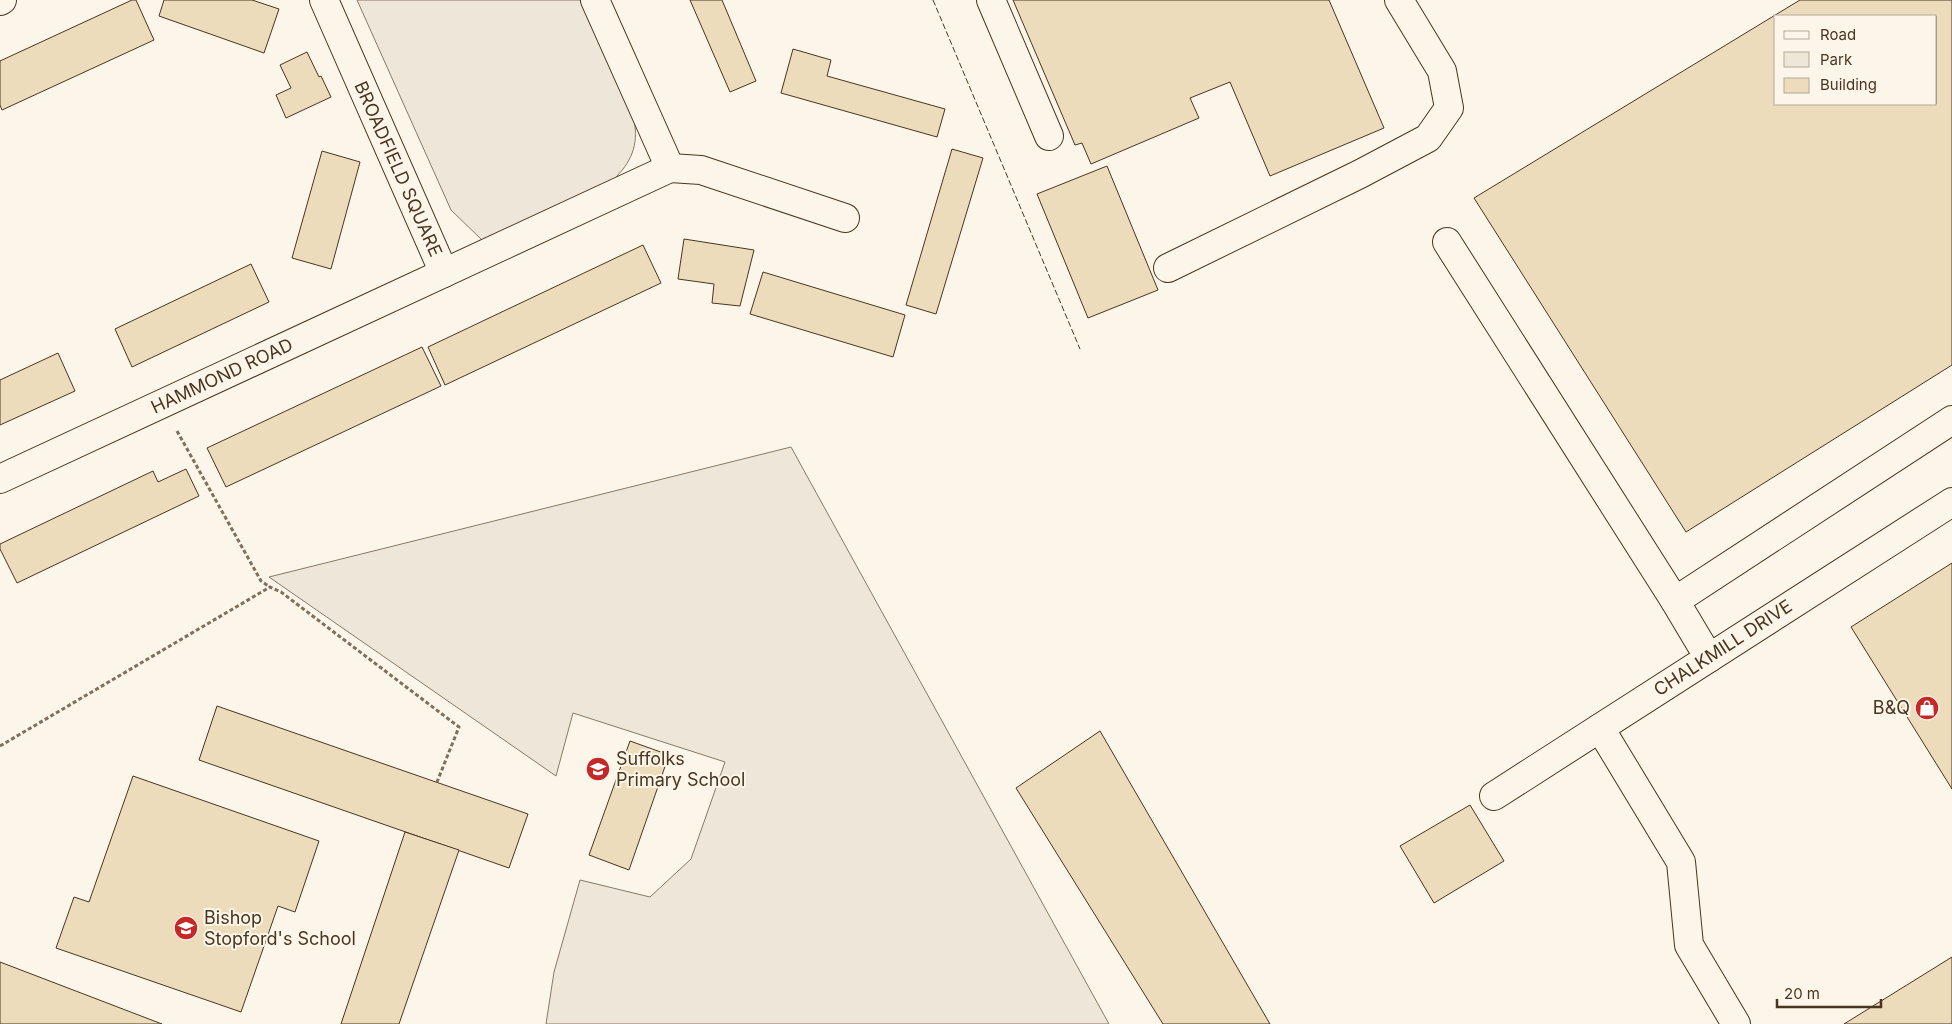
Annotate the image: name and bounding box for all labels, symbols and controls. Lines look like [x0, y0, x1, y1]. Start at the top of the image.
legend [1774, 15, 1937, 105]
text: Road [1820, 25, 1856, 44]
text: Park [1820, 50, 1853, 69]
text: Building [1820, 75, 1877, 94]
street label: BROADFIELD SQUARE [350, 78, 447, 260]
street label: HAMMOND ROAD [148, 334, 296, 418]
street label: CHALKMILL DRIVE [1650, 595, 1796, 700]
shop icon: B&Q [1914, 695, 1940, 721]
place label: B&Q [1873, 697, 1910, 718]
place label: Suffolks Primary School [616, 748, 745, 790]
school or university icon: Suffolks Primary School [585, 756, 611, 782]
place label: Bishop Stopford's School [204, 907, 356, 949]
school or university icon: Bishop Stopford's School [173, 915, 199, 941]
scale bar [1777, 976, 1881, 1008]
text: 20 m [1784, 984, 1820, 1003]

